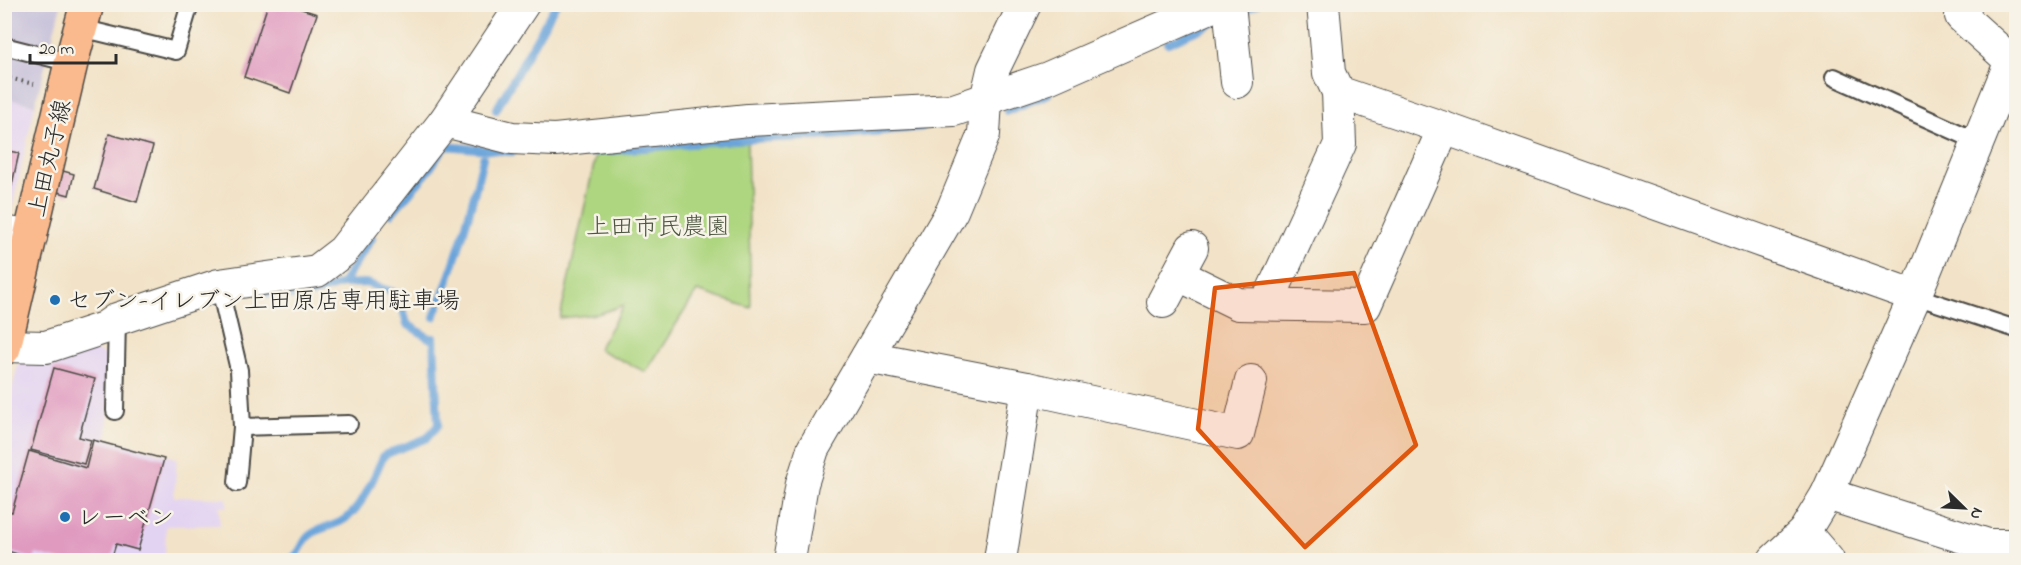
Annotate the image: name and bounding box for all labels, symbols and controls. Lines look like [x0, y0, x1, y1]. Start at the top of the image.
scale bar [30, 27, 116, 65]
text: 20 m [39, 37, 74, 63]
street label: 上田丸子線 [21, 96, 82, 221]
park label: 上田市民農園 [586, 211, 730, 246]
place label: セブン-イレブン上田原店専用駐車場 [67, 285, 460, 320]
marker: セブン-イレブン上田原店専用駐車場 [48, 293, 62, 307]
north arrow [1934, 478, 1994, 538]
place label: レーベン [77, 502, 174, 537]
text: N [1963, 503, 1989, 523]
marker: レーベン [58, 510, 72, 524]

